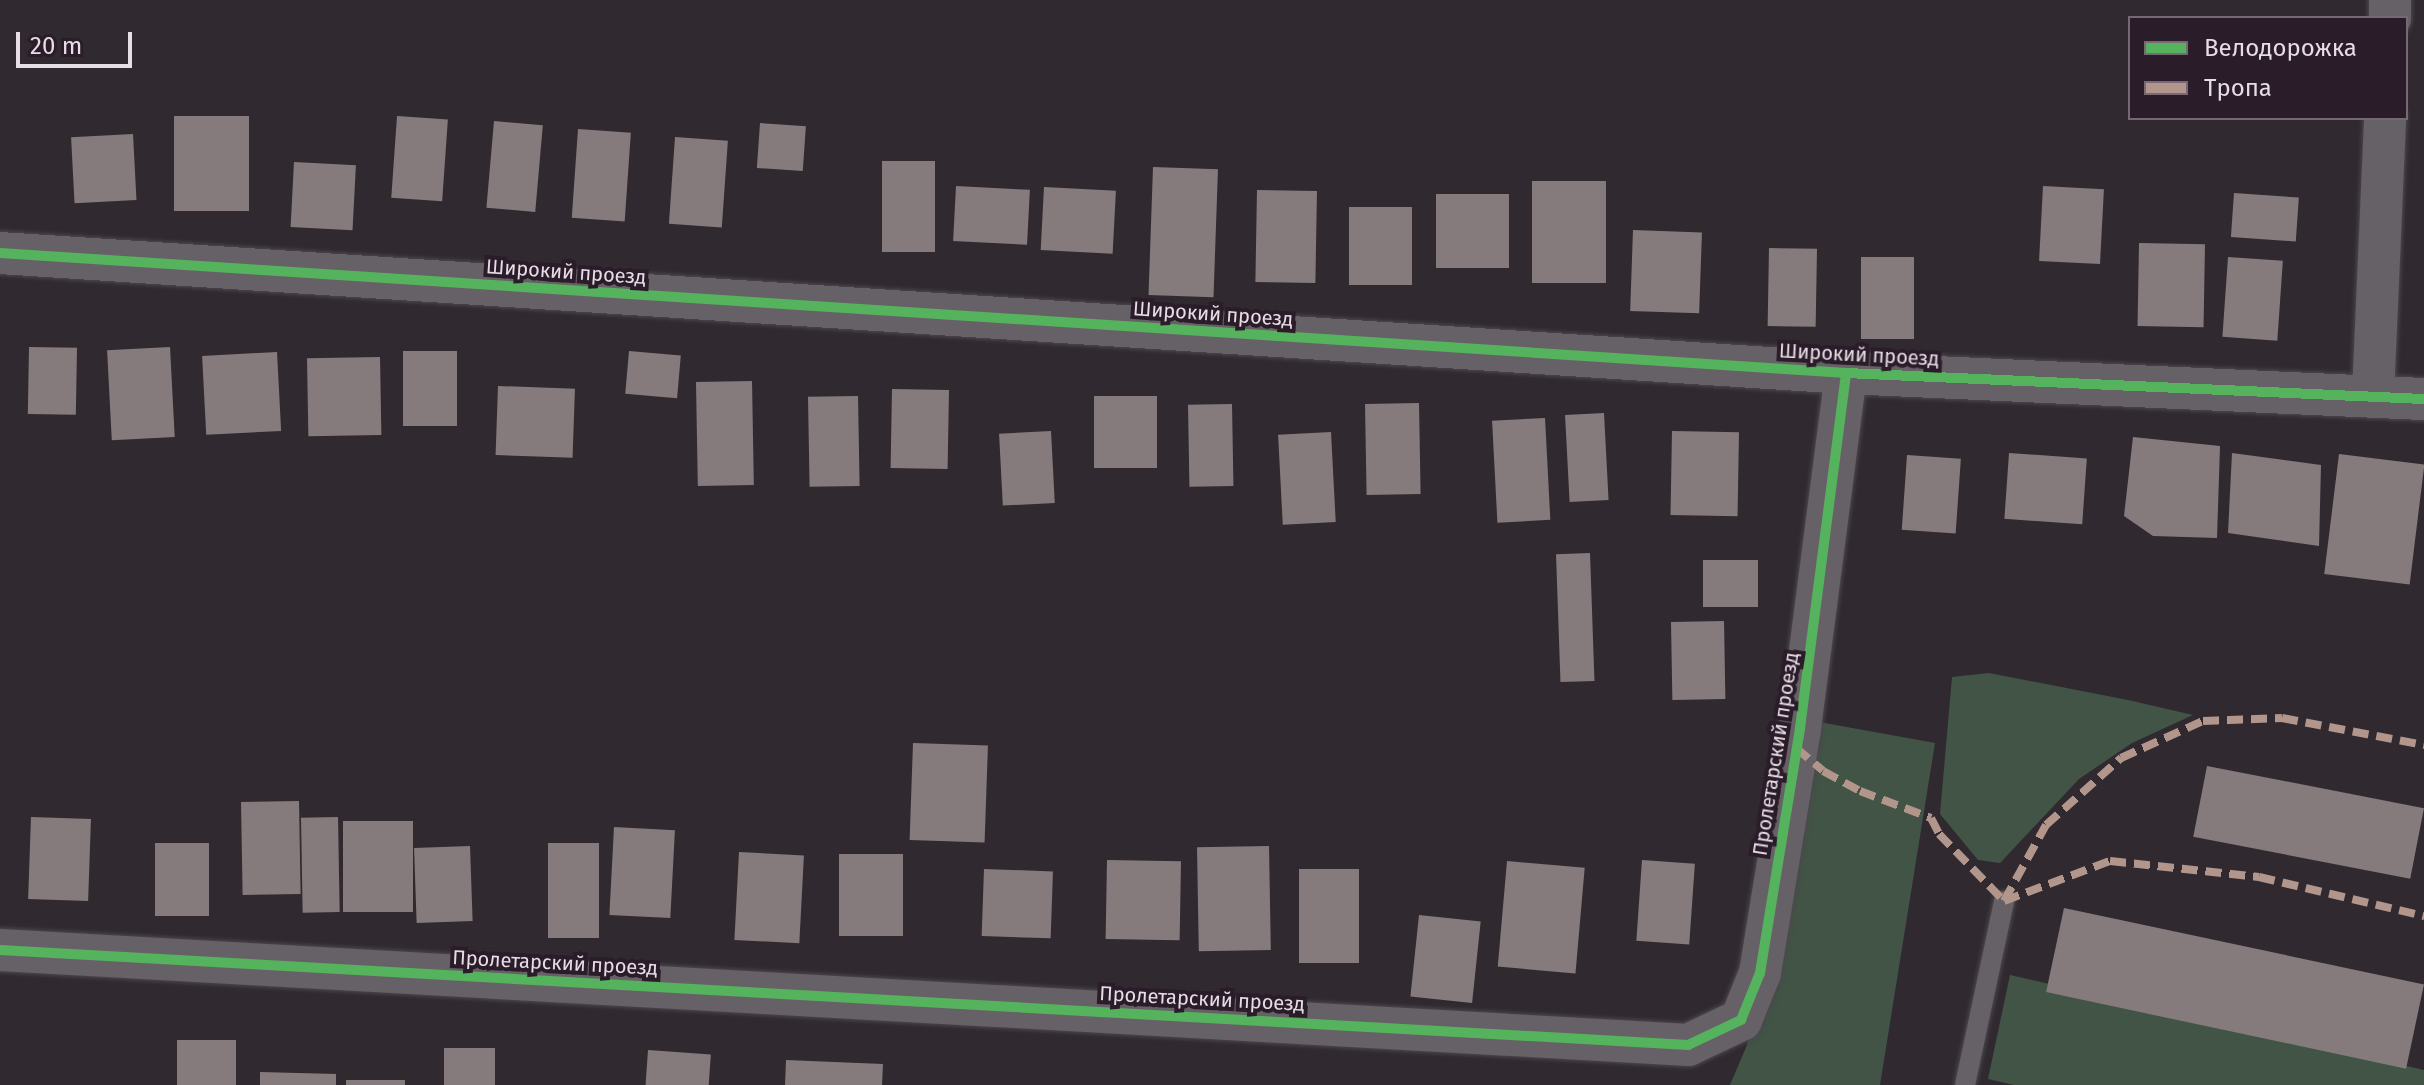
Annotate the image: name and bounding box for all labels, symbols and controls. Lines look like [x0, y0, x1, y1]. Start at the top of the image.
scale bar [20, 16, 136, 66]
legend [2128, 16, 2408, 120]
text: 20 m [30, 32, 82, 60]
text: Велодорожка [2204, 34, 2357, 62]
text: Тропа [2204, 74, 2272, 102]
street label: Широкий проезд [485, 254, 647, 290]
street label: Широкий проезд [1132, 296, 1294, 332]
street label: Широкий проезд [1778, 339, 1940, 371]
street label: Пролетарский проезд [1748, 651, 1804, 857]
street label: Пролетарский проезд [452, 946, 658, 980]
street label: Пролетарский проезд [1099, 982, 1305, 1016]

